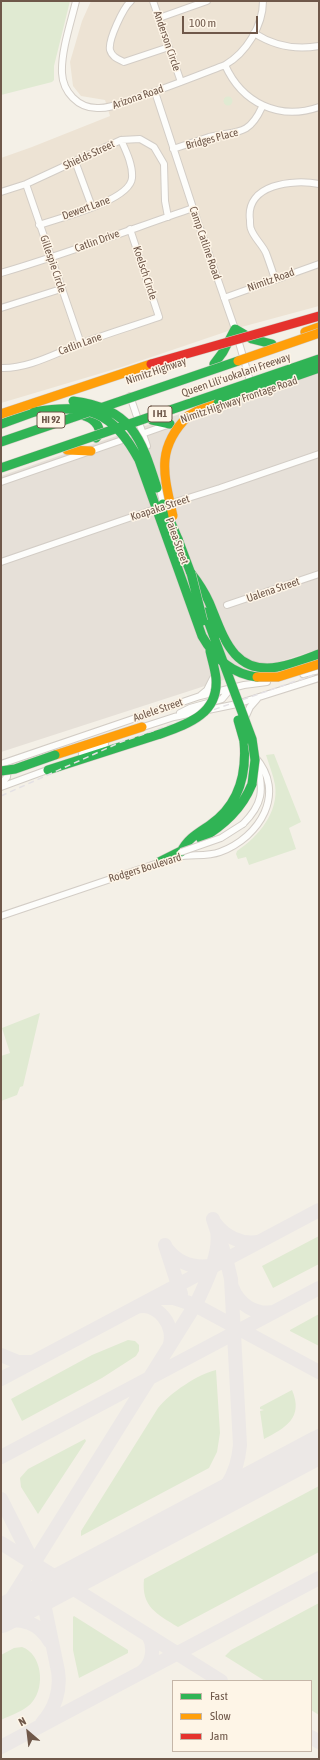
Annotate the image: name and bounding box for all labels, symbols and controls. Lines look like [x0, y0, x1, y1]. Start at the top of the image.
scale bar [184, 8, 260, 34]
street label: Anderson Circle [151, 9, 183, 73]
text: 100 m [189, 16, 216, 30]
street label: Arizona Road [111, 82, 165, 112]
street label: Bridges Place [184, 126, 240, 152]
street label: Shields Street [61, 137, 117, 173]
street label: Dewert Lane [60, 193, 112, 223]
street label: Camp Catline Road [186, 205, 224, 281]
street label: Catlin Drive [73, 227, 121, 255]
street label: Gillespie Circle [37, 234, 69, 294]
street label: Koelsch Circle [130, 245, 160, 301]
street label: Nimitz Road [246, 265, 296, 295]
street label: Catlin Lane [56, 330, 104, 358]
street label: Queen Liliʻuokalani Freeway [180, 350, 292, 400]
street label: Nimitz Highway [124, 354, 188, 388]
street label: Nimitz Highway Frontage Road [179, 374, 299, 426]
road number: I H1 [148, 406, 172, 422]
road number: HI 92 [37, 412, 65, 428]
street label: Koapaka Street [129, 492, 191, 524]
street label: Paiea Street [162, 516, 192, 566]
street label: Ualena Street [245, 575, 301, 605]
street label: Aolele Street [131, 695, 185, 725]
street label: Rodgers Boulevard [107, 851, 183, 885]
legend [172, 1680, 312, 1752]
text: Fast [210, 1689, 228, 1703]
text: Slow [210, 1709, 231, 1723]
north arrow [8, 1712, 48, 1752]
text: N [17, 1715, 28, 1728]
text: Jam [210, 1729, 228, 1743]

